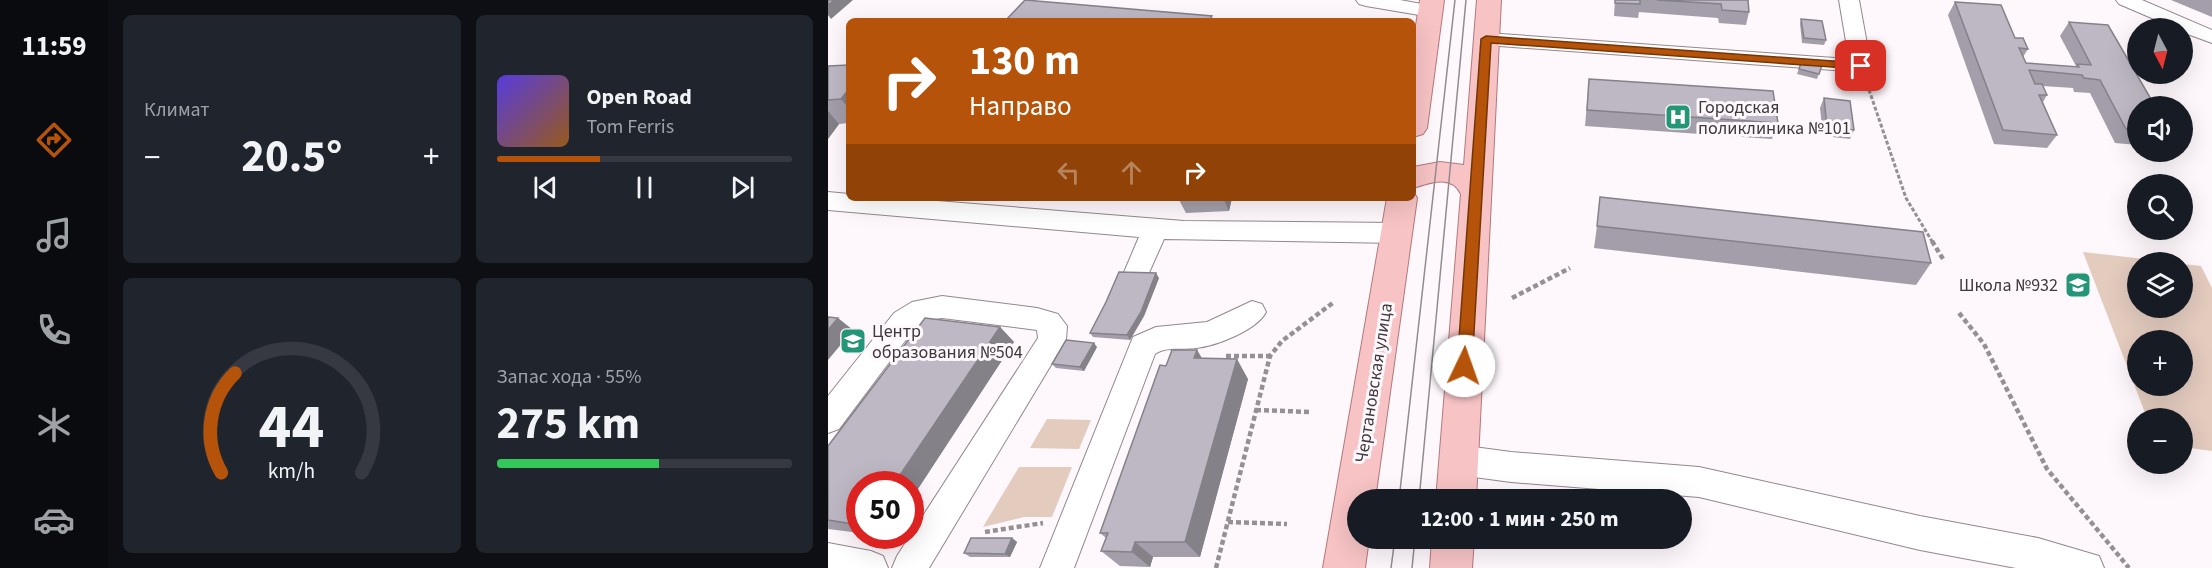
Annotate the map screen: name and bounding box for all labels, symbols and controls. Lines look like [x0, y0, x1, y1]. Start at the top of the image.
north arrow [2127, 18, 2193, 84]
map controls [2127, 18, 2193, 474]
text: 11:59 [21, 27, 87, 66]
text: 130 m [969, 31, 1080, 91]
pin [1835, 40, 1886, 91]
icon: right [870, 42, 948, 120]
icon: arrive [1844, 49, 1877, 82]
text: Open Road [587, 81, 692, 113]
text: Направо [969, 87, 1072, 126]
place label: Городская поликлиника №101 [1698, 95, 1851, 141]
text: Климат [144, 96, 210, 124]
button: sound [2127, 96, 2193, 162]
hospital icon: Городская поликлиника №101 [1663, 102, 1693, 132]
text: Tom Ferris [587, 113, 674, 141]
icon: directions [33, 119, 75, 161]
text: 20.5° [241, 125, 342, 189]
text: − [144, 134, 160, 181]
text: + [423, 134, 440, 181]
icon: left [1052, 156, 1085, 189]
icon: ahead [1115, 156, 1148, 189]
icon: right [1178, 156, 1211, 189]
icon: previous [529, 171, 562, 204]
icon: pause [628, 171, 661, 204]
icon: next [726, 171, 759, 204]
button: search [2127, 174, 2193, 240]
icon: music [33, 214, 75, 256]
button: layers [2127, 252, 2193, 318]
school or university icon: Школа №932 [2063, 270, 2093, 300]
place label: Школа №932 [1959, 273, 2058, 298]
street label: Чертановская улица [1349, 301, 1399, 465]
icon: phone [33, 309, 75, 351]
place label: Центр образования №504 [872, 319, 1023, 365]
school or university icon: Центр образования №504 [838, 326, 868, 356]
button: + [2127, 330, 2193, 396]
position arrow [1432, 334, 1496, 398]
text: Запас хода · 55% [497, 363, 641, 391]
text: 44 [259, 383, 325, 472]
text: 275 km [497, 392, 640, 456]
icon: climate [33, 404, 75, 446]
button: − [2127, 408, 2193, 474]
text: km/h [268, 456, 316, 487]
speed limit sign: 50 [846, 471, 924, 549]
icon: car [33, 499, 75, 541]
text: 12:00 · 1 мин · 250 m [1420, 503, 1619, 535]

